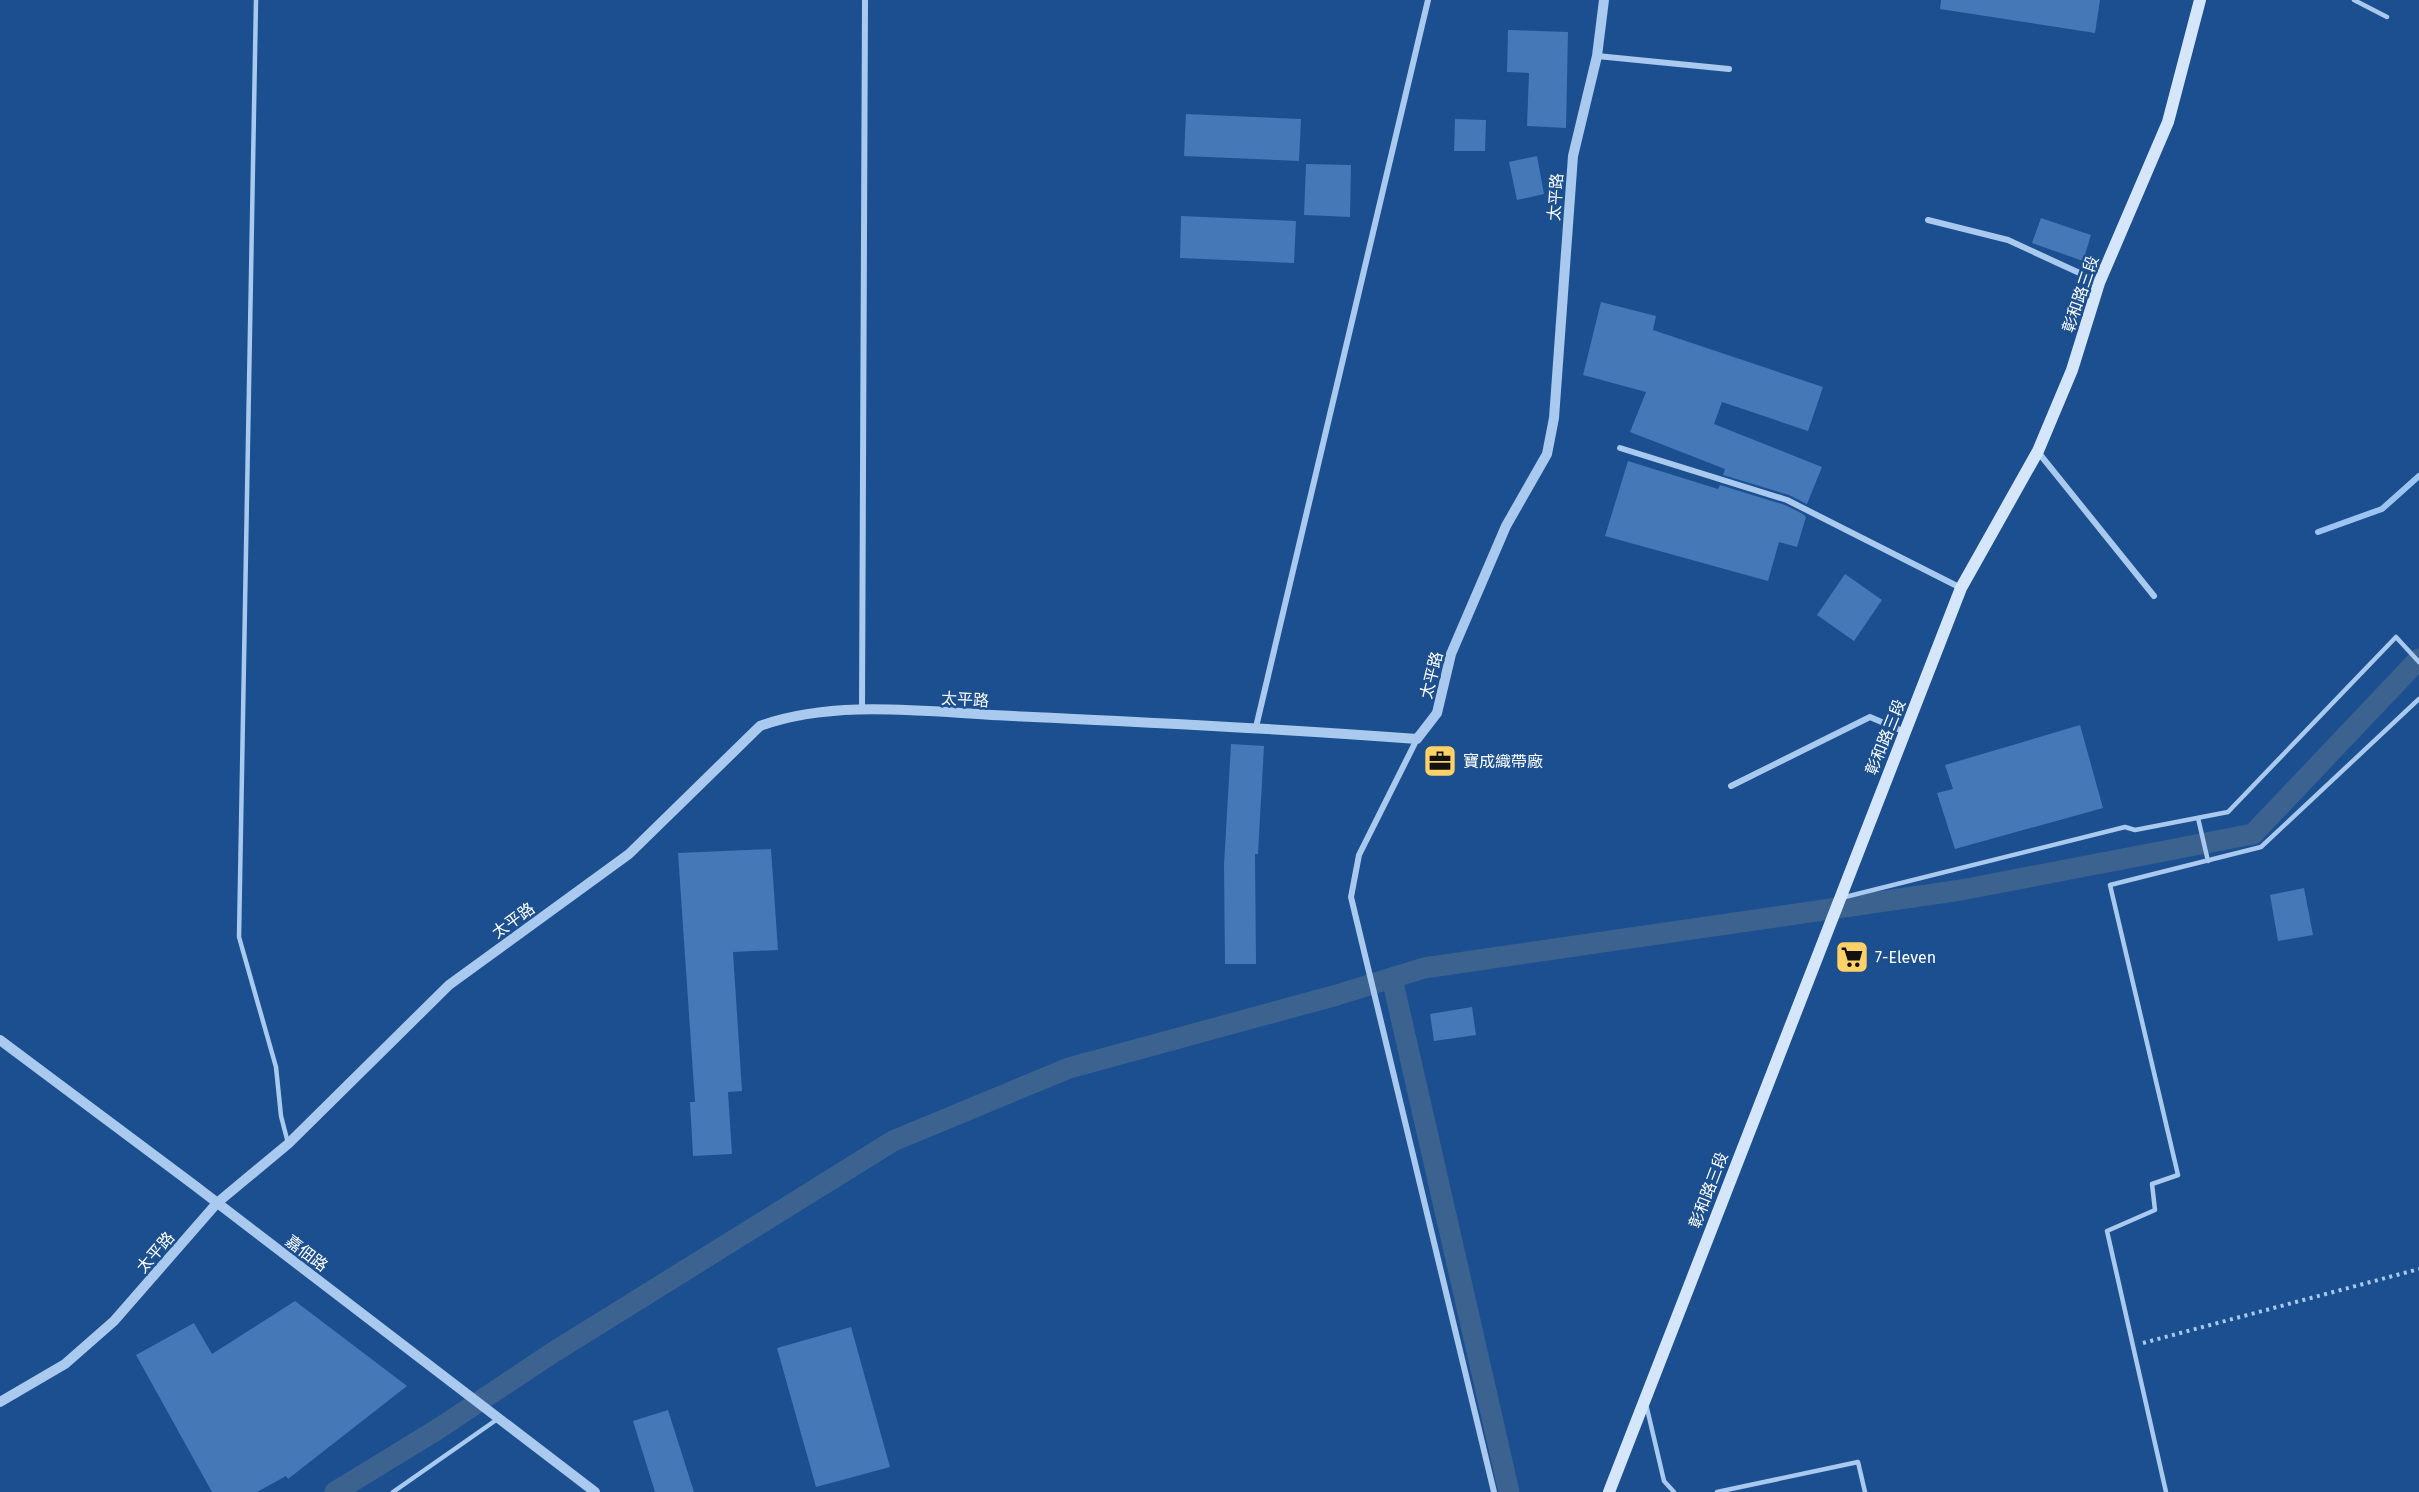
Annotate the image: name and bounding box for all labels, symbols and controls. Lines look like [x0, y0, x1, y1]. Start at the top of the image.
street label: 太平路 [1544, 172, 1567, 222]
street label: 彰和路三段 [2058, 253, 2102, 335]
street label: 太平路 [1416, 650, 1447, 701]
street label: 太平路 [941, 689, 989, 710]
street label: 彰和路三段 [1862, 697, 1909, 778]
office icon: 寶成織帶廠 [1422, 743, 1458, 779]
place label: 寶成織帶廠 [1463, 752, 1543, 771]
street label: 太平路 [488, 899, 538, 942]
supermarket icon: 7-Eleven [1834, 939, 1870, 975]
place label: 7-Eleven [1875, 948, 1936, 967]
street label: 彰和路三段 [1685, 1149, 1732, 1231]
street label: 太平路 [132, 1228, 178, 1277]
street label: 嘉佃路 [282, 1231, 332, 1275]

